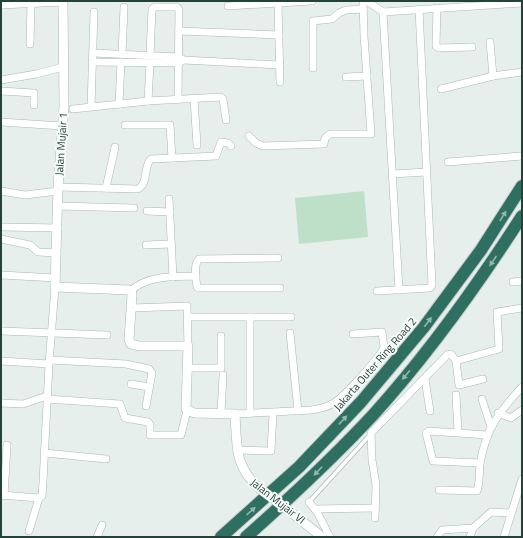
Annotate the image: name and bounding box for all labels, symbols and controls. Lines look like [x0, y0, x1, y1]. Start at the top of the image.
street label: Jalan Mujair 1 [51, 112, 71, 176]
one-way arrow [499, 211, 507, 221]
one-way arrow [489, 256, 497, 266]
street label: Jakarta Outer Ring Road 2 [330, 314, 420, 414]
one-way arrow [424, 316, 432, 327]
one-way arrow [402, 370, 411, 381]
one-way arrow [339, 415, 348, 426]
one-way arrow [314, 466, 323, 476]
street label: Jalan Mujair VI [247, 474, 309, 528]
one-way arrow [245, 507, 256, 516]

